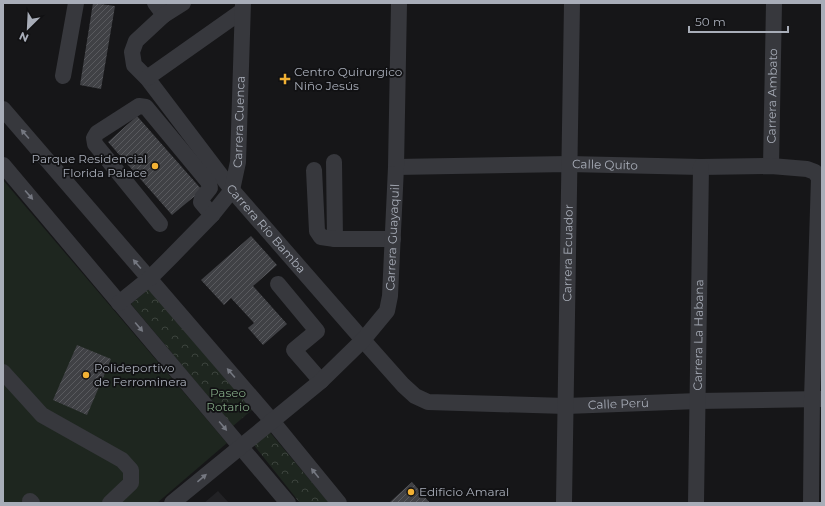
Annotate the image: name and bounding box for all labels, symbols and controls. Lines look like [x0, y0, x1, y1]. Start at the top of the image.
north arrow [8, 8, 48, 48]
scale bar [689, 8, 788, 34]
text: 50 m [695, 14, 726, 29]
text: N [17, 29, 31, 45]
street label: Carrera Ambato [763, 48, 780, 144]
place label: Centro Quirurgico Niño Jesús [294, 64, 402, 93]
marker: Centro Quirurgico Niño Jesús [279, 73, 291, 85]
street label: Carrera Cuenca [229, 75, 248, 169]
one-way arrow [20, 129, 29, 139]
place label: Parque Residencial Florida Palace [32, 151, 147, 180]
street label: Calle Quito [572, 156, 638, 173]
marker: Parque Residencial Florida Palace [150, 161, 160, 171]
street label: Carrera Río Bamba [223, 181, 309, 276]
street label: Carrera Guayaquil [382, 183, 402, 291]
one-way arrow [24, 190, 33, 200]
street label: Carrera Ecuador [559, 204, 576, 302]
one-way arrow [133, 259, 142, 269]
street label: Carrera La Habana [690, 279, 706, 391]
one-way arrow [134, 322, 143, 332]
place label: Polideportivo de Ferrominera [94, 360, 187, 389]
one-way arrow [227, 369, 236, 378]
marker: Polideportivo de Ferrominera [81, 370, 91, 380]
park label: Paseo Rotario [206, 385, 250, 414]
street label: Calle Perú [588, 395, 649, 412]
one-way arrow [218, 421, 227, 431]
one-way arrow [310, 467, 319, 478]
one-way arrow [197, 474, 207, 483]
place label: Edificio Amaral [419, 484, 509, 499]
marker: Edificio Amaral [406, 487, 416, 497]

